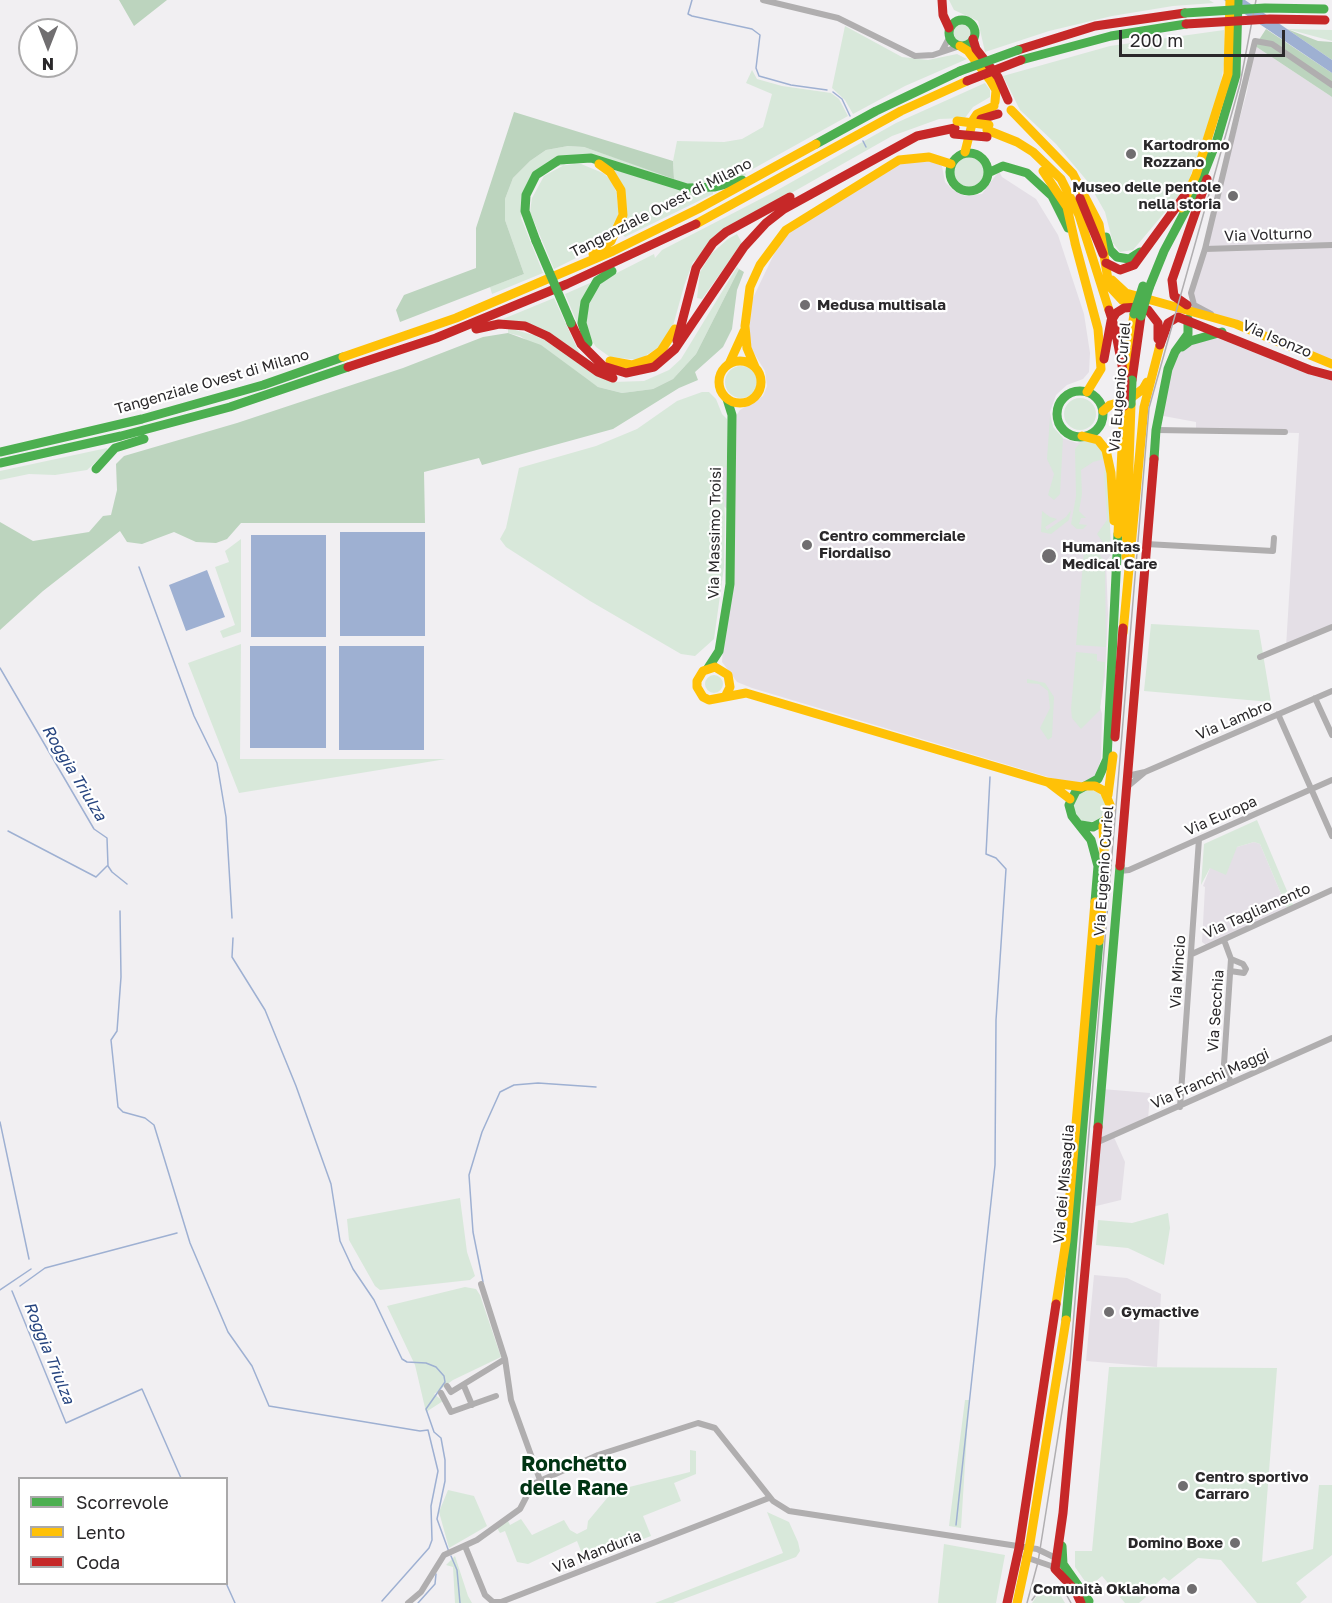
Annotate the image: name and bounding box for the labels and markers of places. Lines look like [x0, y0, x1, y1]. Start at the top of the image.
place label: Kartodromo Rozzano [1143, 136, 1230, 171]
marker: Kartodromo Rozzano [1124, 147, 1138, 161]
place label: Museo delle pentole nella storia [1072, 178, 1221, 213]
marker: Museo delle pentole nella storia [1226, 189, 1240, 203]
place label: Medusa multisala [817, 296, 946, 314]
marker: Medusa multisala [798, 298, 812, 312]
place label: Centro commerciale Fiordaliso [819, 527, 966, 562]
marker: Centro commerciale Fiordaliso [800, 538, 814, 552]
place label: Humanitas Medical Care [1062, 538, 1157, 573]
marker: Humanitas Medical Care [1040, 547, 1058, 565]
place label: Gymactive [1121, 1303, 1199, 1321]
marker: Gymactive [1102, 1305, 1116, 1319]
place label: Centro sportivo Carraro [1195, 1468, 1309, 1503]
marker: Centro sportivo Carraro [1176, 1479, 1190, 1493]
place label: Domino Boxe [1128, 1534, 1223, 1552]
marker: Domino Boxe [1228, 1536, 1242, 1550]
place label: Comunità Oklahoma [1033, 1580, 1180, 1598]
marker: Comunità Oklahoma [1185, 1582, 1199, 1596]

